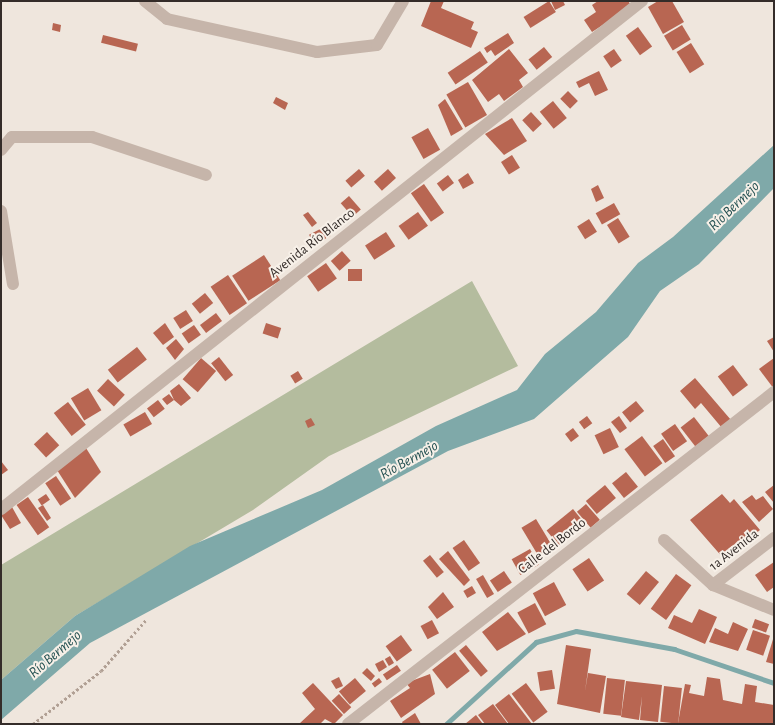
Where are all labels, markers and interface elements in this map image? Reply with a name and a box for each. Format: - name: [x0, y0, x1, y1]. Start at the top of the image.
- water label: Río Bermejo: [705, 177, 763, 235]
- street label: Avenida Río Blanco: [266, 204, 358, 282]
- water label: Río Bermejo: [377, 437, 441, 483]
- street label: Calle del Bordo: [515, 514, 589, 578]
- street label: 1a Avenida: [706, 526, 762, 574]
- water label: Río Bermejo: [25, 626, 85, 682]

